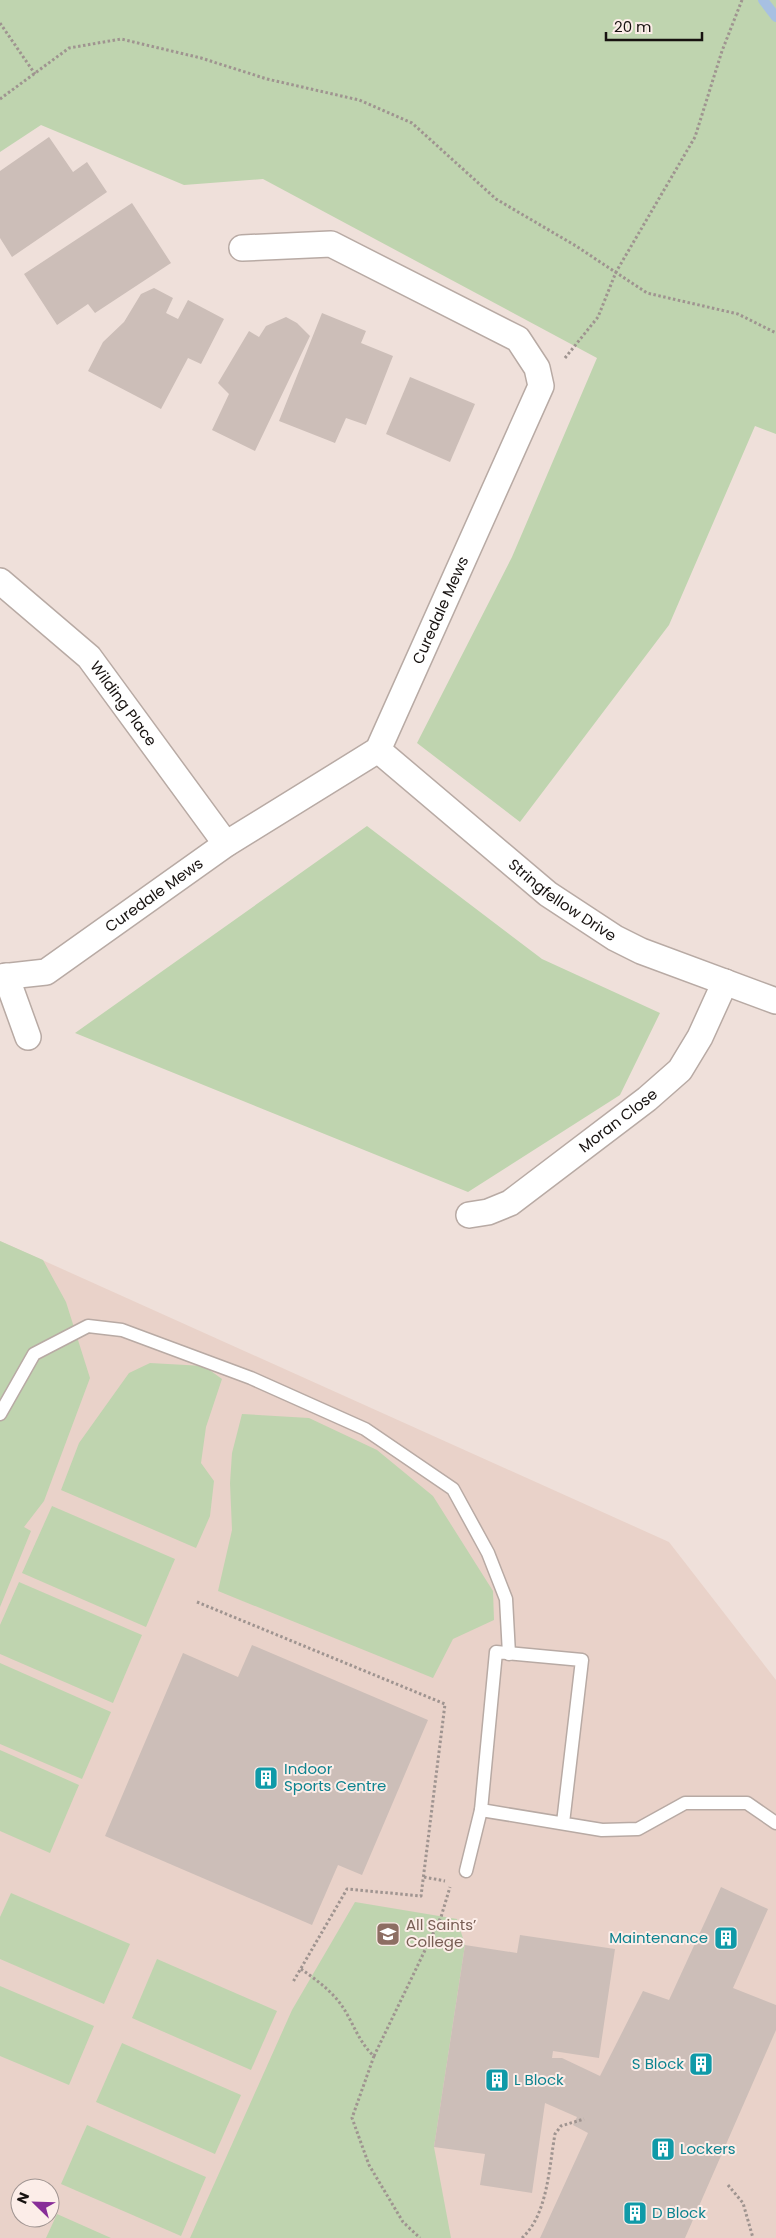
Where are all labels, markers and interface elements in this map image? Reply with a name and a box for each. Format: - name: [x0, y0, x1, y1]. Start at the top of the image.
- scale bar: [606, 10, 702, 42]
- text: 20 m: [614, 16, 652, 37]
- street label: Curedale Mews: [407, 553, 473, 667]
- street label: Wilding Place: [85, 657, 162, 750]
- street label: Curedale Mews: [101, 852, 207, 937]
- street label: Stringfellow Drive: [504, 854, 620, 946]
- street label: Moran Close: [574, 1083, 662, 1157]
- place label: Indoor Sports Centre: [284, 1758, 386, 1796]
- building icon: Indoor Sports Centre: [253, 1765, 279, 1791]
- place label: All Saints’ College: [406, 1914, 476, 1952]
- school or university icon: All Saints’ College: [375, 1921, 401, 1947]
- building icon: Maintenance: [713, 1925, 739, 1951]
- place label: Maintenance: [609, 1927, 708, 1948]
- building icon: S Block: [688, 2051, 714, 2077]
- place label: S Block: [632, 2053, 684, 2074]
- building icon: L Block: [484, 2067, 510, 2093]
- place label: L Block: [514, 2069, 564, 2090]
- building icon: Lockers: [650, 2136, 676, 2162]
- place label: Lockers: [680, 2138, 736, 2159]
- north arrow: [10, 2178, 60, 2228]
- text: N: [12, 2189, 34, 2207]
- building icon: D Block: [622, 2200, 648, 2226]
- place label: D Block: [652, 2202, 706, 2223]

